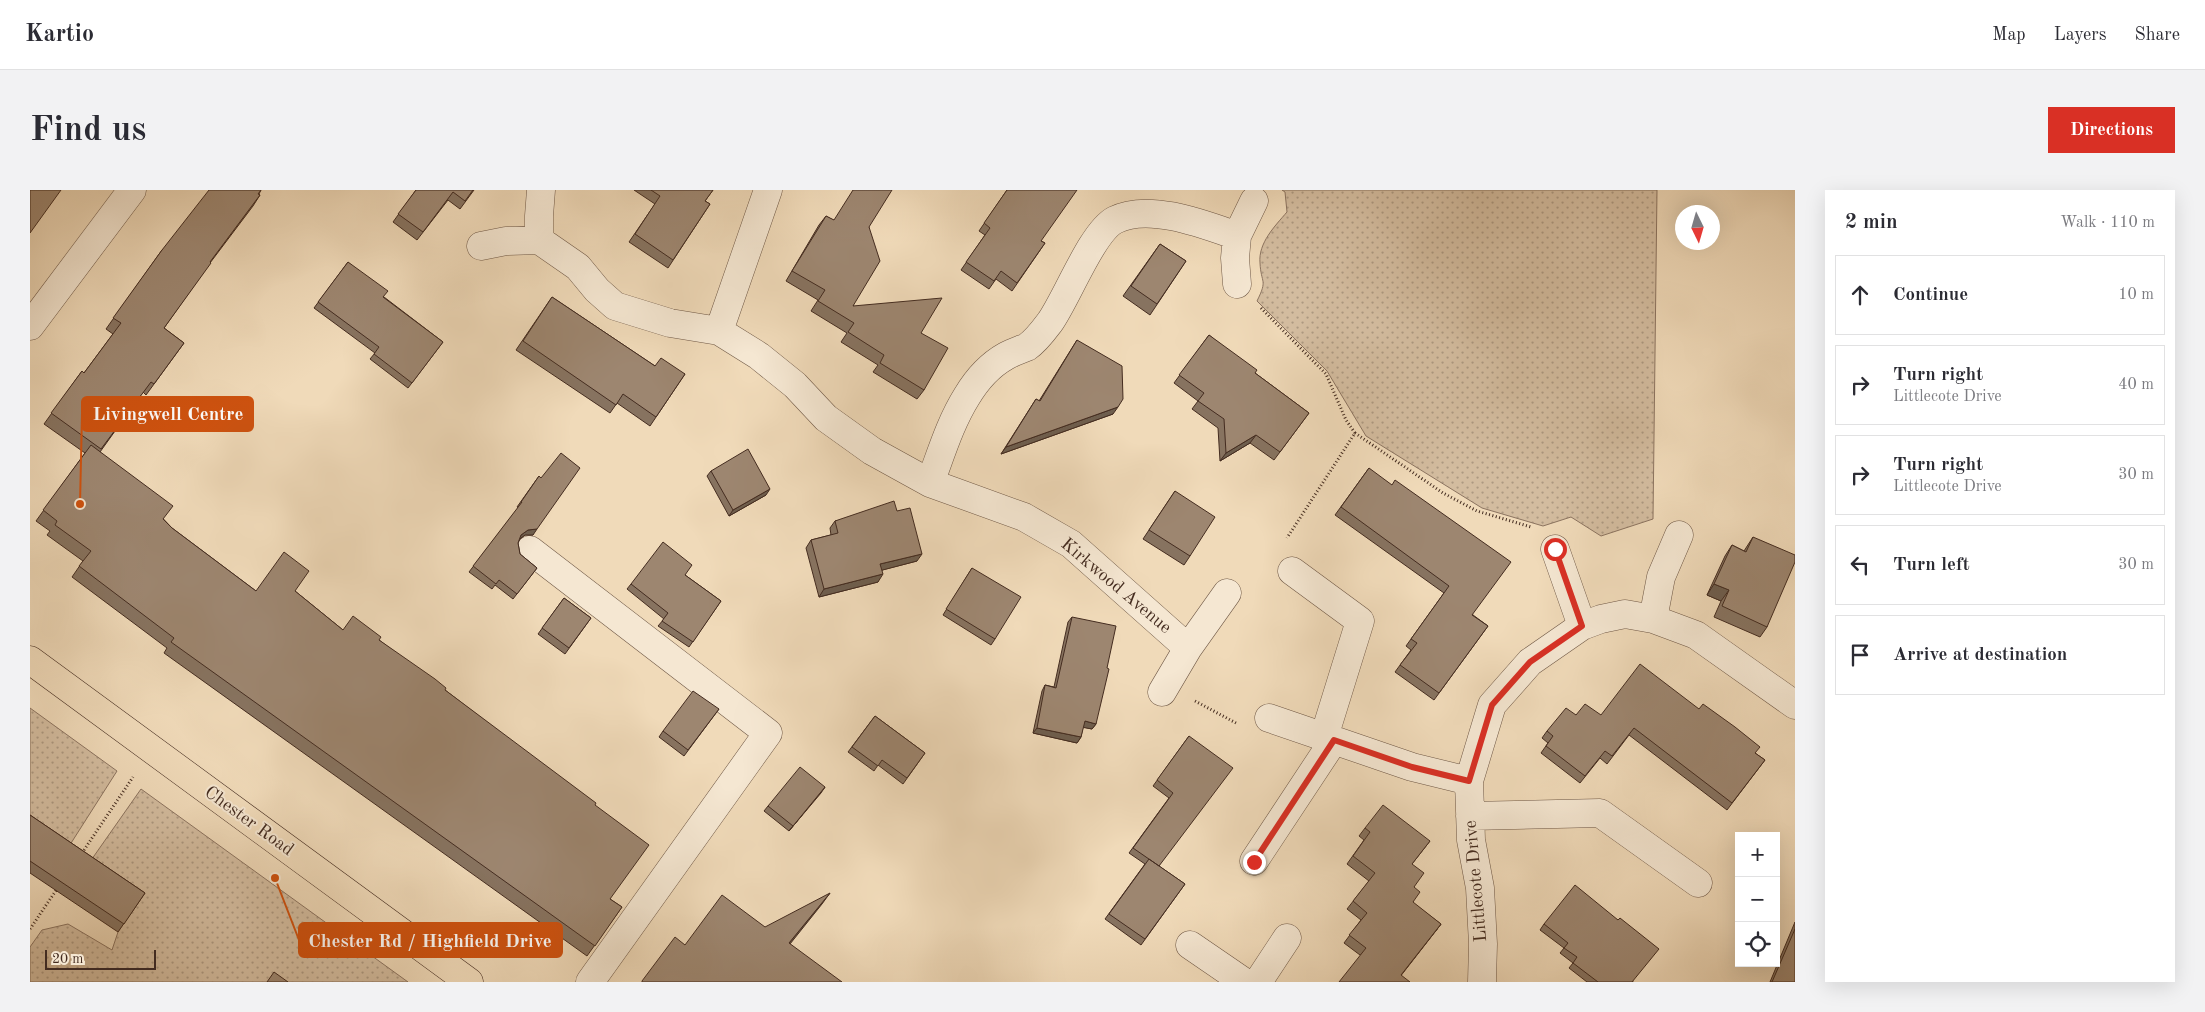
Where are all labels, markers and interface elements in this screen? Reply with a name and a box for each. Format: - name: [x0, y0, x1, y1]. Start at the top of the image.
- text: Kartio: [25, 23, 94, 47]
- text: Map: [1992, 26, 2026, 44]
- text: Layers: [2054, 26, 2106, 44]
- text: Share: [2134, 26, 2180, 44]
- button: Directions: [2048, 107, 2175, 153]
- text: Find us: [30, 113, 146, 148]
- north arrow: [1675, 205, 1720, 250]
- text: 2 min: [1845, 212, 1898, 233]
- text: Walk · 110 m: [2060, 215, 2155, 231]
- icon: ahead: [1846, 281, 1874, 309]
- text: Continue: [1893, 286, 1968, 305]
- text: 10 m: [2118, 287, 2154, 303]
- text: Turn right: [1893, 366, 1983, 385]
- icon: right: [1846, 371, 1874, 399]
- text: 40 m: [2118, 377, 2154, 393]
- text: Littlecote Drive: [1893, 389, 2002, 405]
- callout: Livingwell Centre: [82, 397, 253, 431]
- text: Livingwell Centre: [92, 406, 244, 425]
- text: Turn right: [1893, 456, 1983, 475]
- icon: right: [1846, 461, 1874, 489]
- text: 30 m: [2118, 467, 2154, 483]
- text: Littlecote Drive: [1893, 479, 2002, 495]
- street label: Kirkwood Avenue: [1057, 535, 1175, 637]
- route start: [1544, 538, 1567, 561]
- icon: left: [1846, 551, 1874, 579]
- text: Turn left: [1893, 556, 1970, 575]
- text: 30 m: [2118, 557, 2154, 573]
- icon: arrive: [1846, 641, 1874, 669]
- text: Arrive at destination: [1893, 646, 2067, 665]
- street label: Chester Road: [201, 783, 297, 859]
- street label: Littlecote Drive: [1462, 819, 1490, 943]
- map controls: [1735, 832, 1780, 967]
- button: +: [1735, 832, 1780, 877]
- route end: [1243, 851, 1266, 874]
- button: −: [1735, 877, 1780, 922]
- button: locate: [1735, 922, 1780, 967]
- callout: Chester Rd / Highfield Drive: [299, 923, 562, 957]
- text: Chester Rd / Highfield Drive: [308, 933, 552, 952]
- scale bar: [45, 947, 156, 970]
- text: 20 m: [52, 952, 83, 966]

